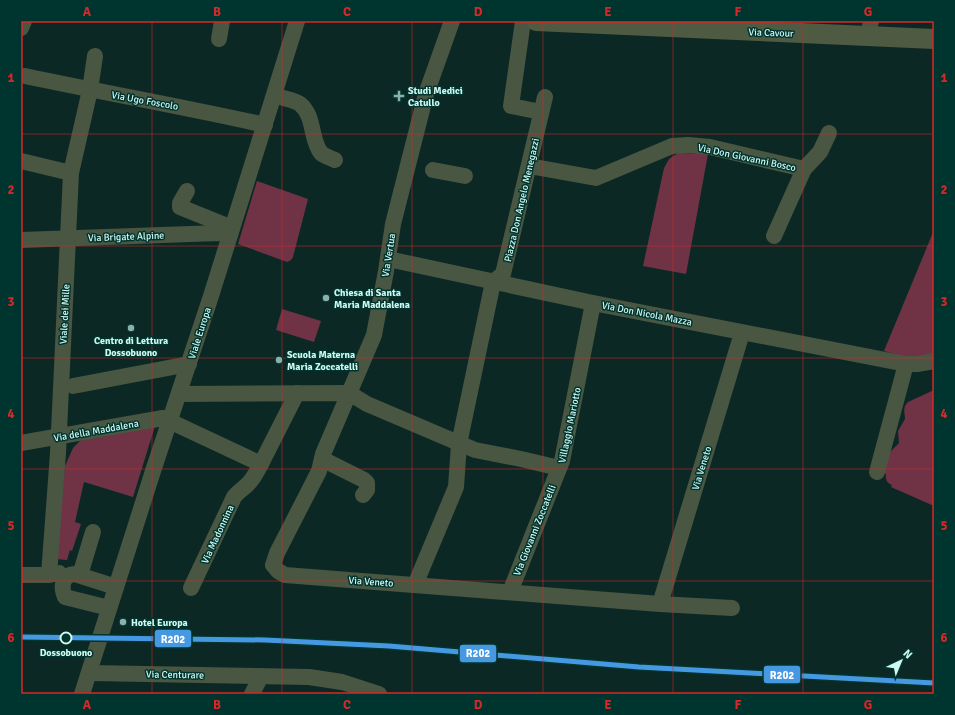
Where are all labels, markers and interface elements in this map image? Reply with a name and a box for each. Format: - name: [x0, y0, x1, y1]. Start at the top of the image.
- text: A: [83, 4, 92, 20]
- text: B: [213, 4, 221, 20]
- text: C: [343, 4, 351, 20]
- text: D: [474, 4, 483, 20]
- text: E: [604, 4, 612, 20]
- text: F: [735, 4, 742, 20]
- text: G: [864, 4, 872, 20]
- street label: Via Cavour: [748, 26, 794, 40]
- text: 1: [7, 70, 15, 86]
- text: 1: [940, 70, 948, 86]
- place label: Studi Medici Catullo: [408, 85, 463, 109]
- street label: Via Ugo Foscolo: [111, 89, 179, 113]
- marker: Studi Medici Catullo: [393, 90, 405, 102]
- street label: Piazza Don Angelo Menegazzi: [502, 137, 542, 263]
- street label: Via Don Giovanni Bosco: [697, 142, 797, 174]
- text: 2: [7, 182, 15, 198]
- text: 2: [940, 182, 948, 198]
- street label: Via Brigate Alpine: [88, 230, 164, 244]
- street label: Via Vertua: [380, 233, 398, 278]
- street label: Viale dei Mille: [57, 284, 73, 344]
- place label: Chiesa di Santa Maria Maddalena: [334, 287, 410, 311]
- marker: Chiesa di Santa Maria Maddalena: [321, 293, 331, 303]
- text: 3: [7, 294, 15, 310]
- text: 3: [940, 294, 948, 310]
- street label: Via Don Nicola Mazza: [601, 299, 693, 329]
- street label: Viale Europa: [186, 306, 214, 361]
- marker: Centro di Lettura Dossobuono: [126, 323, 136, 333]
- place label: Centro di Lettura Dossobuono: [94, 335, 168, 359]
- place label: Scuola Materna Maria Zoccatelli: [287, 349, 358, 373]
- marker: Scuola Materna Maria Zoccatelli: [274, 355, 284, 365]
- street label: Villaggio Mariotto: [556, 386, 584, 464]
- text: 4: [7, 406, 15, 422]
- text: 4: [940, 406, 948, 422]
- street label: Via della Maddalena: [53, 418, 140, 444]
- street label: Via Veneto: [690, 445, 714, 492]
- street label: Via Giovanni Zoccatelli: [511, 483, 559, 578]
- street label: Via Madonnina: [199, 503, 237, 566]
- text: 5: [7, 518, 15, 534]
- text: 5: [940, 518, 948, 534]
- street label: Via Veneto: [348, 574, 394, 590]
- marker: Hotel Europa: [118, 617, 128, 627]
- place label: Hotel Europa: [131, 617, 188, 629]
- line badge: R202: [154, 629, 192, 648]
- text: 6: [7, 630, 15, 646]
- text: 6: [940, 630, 948, 646]
- marker: Dossobuono: [59, 631, 73, 645]
- text: R202: [161, 633, 185, 646]
- north arrow: [881, 641, 921, 681]
- line badge: R202: [459, 644, 497, 663]
- place label: Dossobuono: [40, 647, 92, 659]
- text: R202: [466, 647, 490, 660]
- text: N: [900, 647, 915, 662]
- line badge: R202: [763, 665, 801, 684]
- street label: Via Centurare: [146, 668, 204, 682]
- text: R202: [770, 669, 794, 682]
- text: A: [83, 697, 92, 713]
- text: B: [213, 697, 221, 713]
- text: C: [343, 697, 351, 713]
- text: D: [474, 697, 483, 713]
- text: E: [604, 697, 612, 713]
- text: F: [735, 697, 742, 713]
- text: G: [864, 697, 872, 713]

